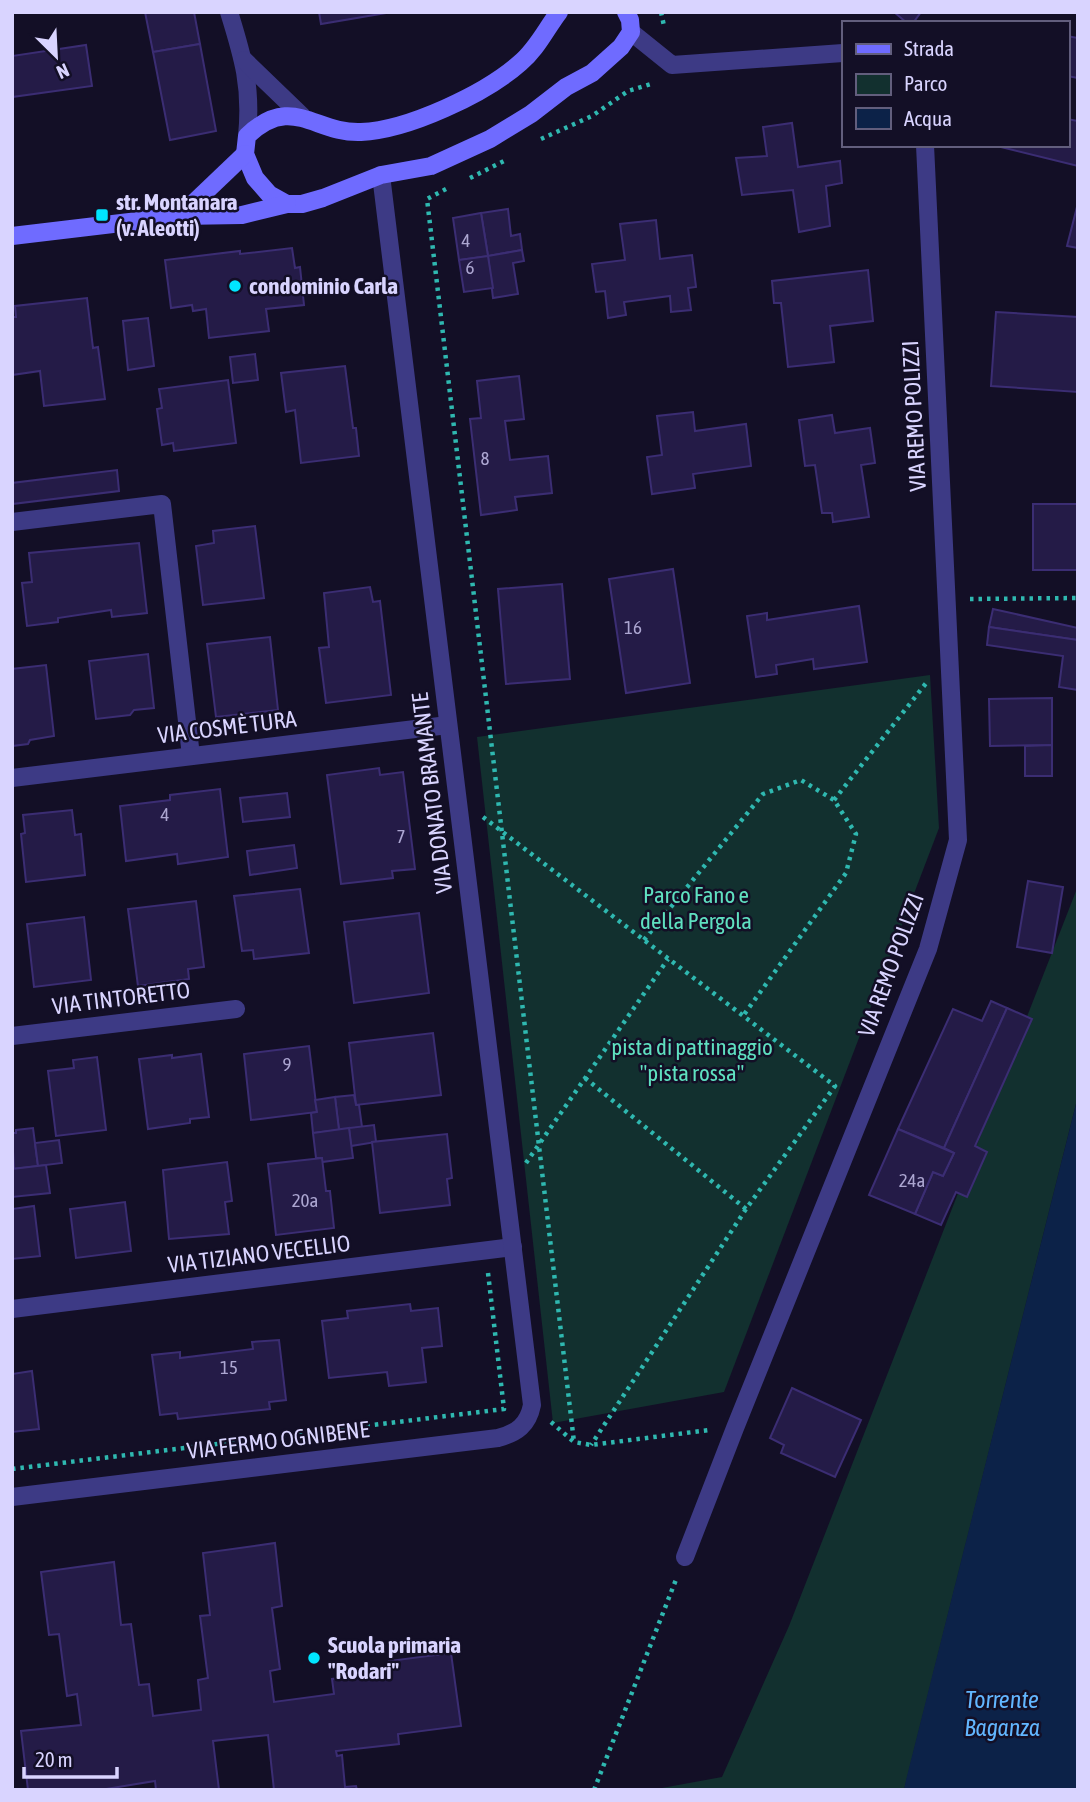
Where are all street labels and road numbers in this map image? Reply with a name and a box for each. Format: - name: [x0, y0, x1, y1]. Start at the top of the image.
- street label: VIA REMO POLIZZI: [897, 340, 931, 492]
- street label: VIA DONATO BRAMANTE: [407, 691, 457, 895]
- street label: VIA COSMÈ TURA: [156, 706, 298, 748]
- street label: VIA REMO POLIZZI: [853, 890, 929, 1040]
- street label: VIA TINTORETTO: [51, 977, 191, 1019]
- street label: VIA TIZIANO VECELLIO: [166, 1230, 352, 1278]
- street label: VIA FERMO OGNIBENE: [185, 1416, 371, 1464]

